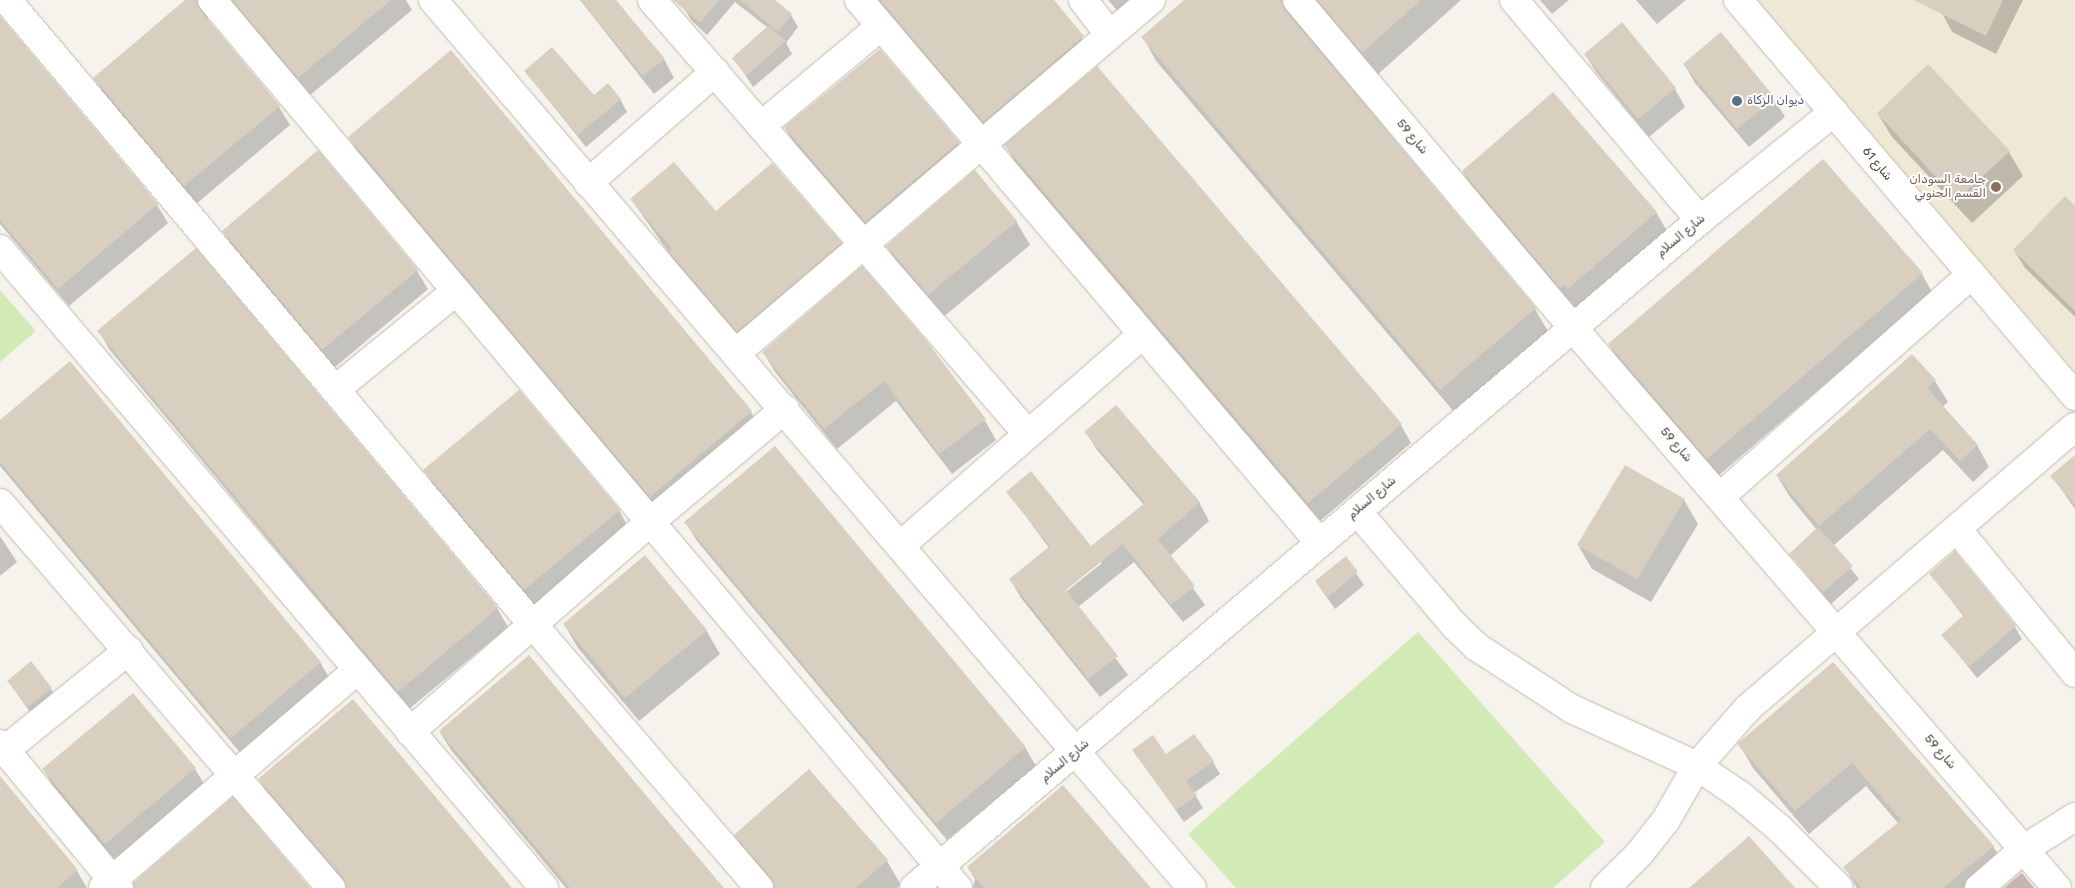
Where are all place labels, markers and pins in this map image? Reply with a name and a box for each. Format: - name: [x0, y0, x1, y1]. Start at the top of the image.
- place label: ديوان الزكاة: [1747, 94, 1804, 108]
- marker: ديوان الزكاة: [1731, 95, 1743, 107]
- place label: جامعة السودان القسم الجنوبي: [1909, 173, 1986, 201]
- marker: جامعة السودان القسم الجنوبي: [1990, 181, 2002, 193]

